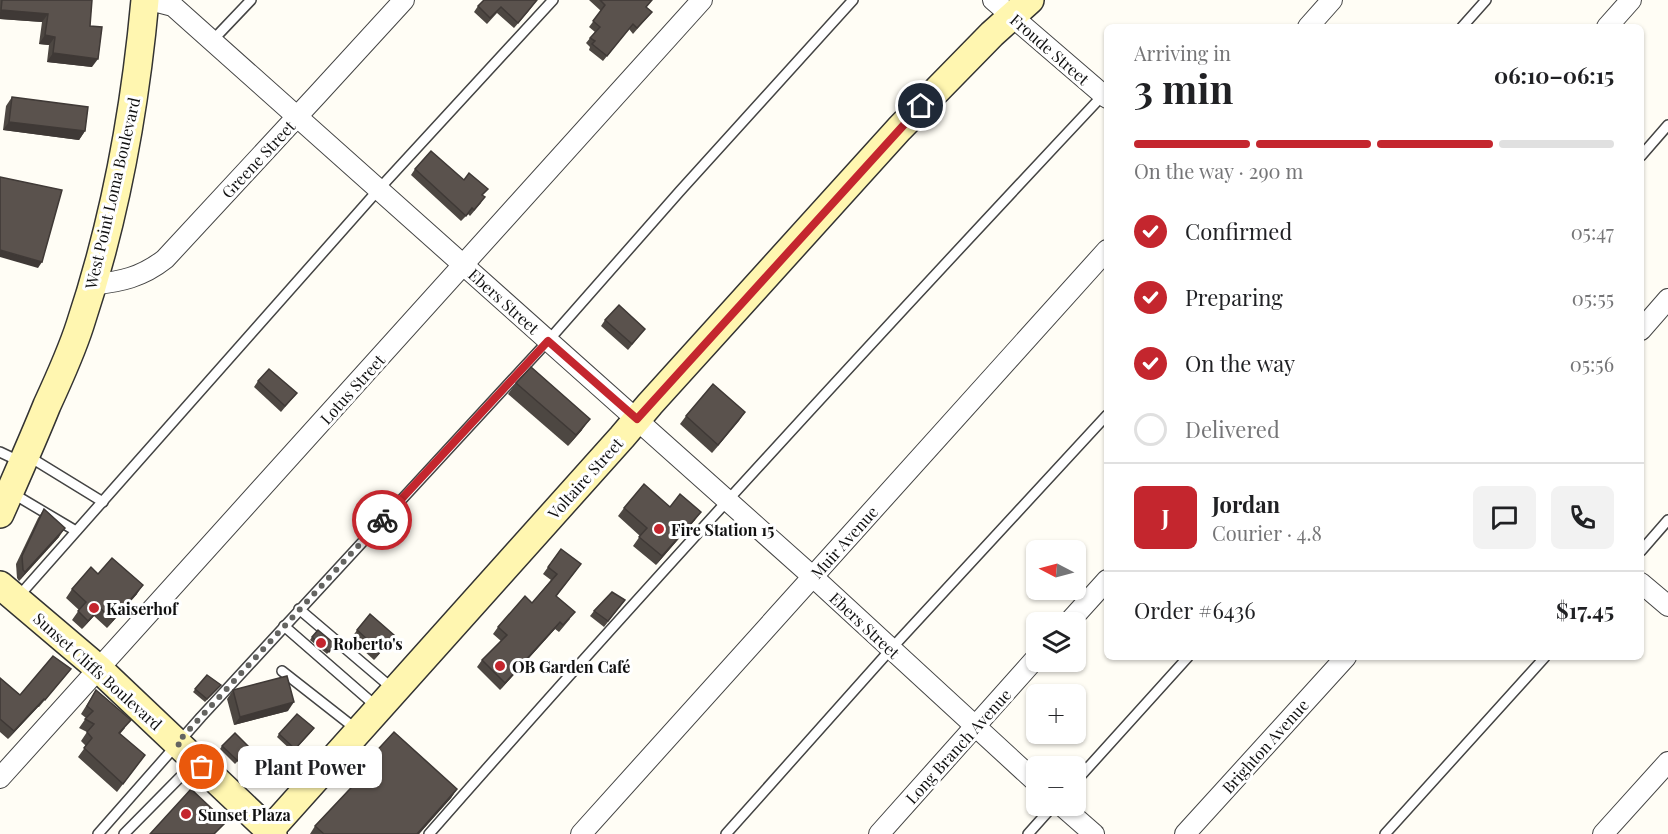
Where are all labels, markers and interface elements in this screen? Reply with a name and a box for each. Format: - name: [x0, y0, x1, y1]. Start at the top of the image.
- street label: Froude Street: [1006, 9, 1094, 89]
- text: Arriving in: [1134, 39, 1231, 66]
- text: 06:10–06:15: [1494, 60, 1614, 90]
- text: 3 min: [1134, 62, 1233, 114]
- pin: [895, 80, 946, 131]
- icon: home: [904, 89, 937, 122]
- street label: West Point Loma Boulevard: [79, 95, 144, 292]
- street label: Greene Street: [217, 115, 300, 202]
- text: On the way · 290 m: [1134, 157, 1303, 184]
- icon: check: [1134, 215, 1167, 248]
- text: Confirmed: [1185, 216, 1292, 246]
- text: 05:47: [1571, 218, 1614, 245]
- street label: Ebers Street: [464, 264, 544, 338]
- icon: check: [1134, 281, 1167, 314]
- text: Preparing: [1185, 282, 1283, 312]
- text: 05:55: [1572, 284, 1614, 311]
- icon: check: [1134, 347, 1167, 380]
- text: On the way: [1185, 348, 1295, 378]
- street label: Lotus Street: [315, 349, 389, 428]
- text: 05:56: [1570, 350, 1614, 377]
- text: Delivered: [1185, 414, 1280, 444]
- street label: Voltaire Street: [542, 433, 627, 524]
- button: chat: [1473, 486, 1536, 549]
- button: phone: [1551, 486, 1614, 549]
- text: Jordan: [1212, 489, 1280, 519]
- courier: [352, 490, 412, 550]
- street label: Muir Avenue: [806, 501, 882, 583]
- text: J: [1161, 502, 1170, 532]
- icon: bike: [366, 504, 399, 537]
- place label: Fire Station 15: [671, 519, 774, 540]
- text: Courier · 4.8: [1212, 519, 1322, 546]
- marker: Fire Station 15: [652, 522, 666, 536]
- north arrow: [1026, 540, 1086, 600]
- map controls: [1026, 540, 1086, 816]
- street label: Ebers Street: [826, 587, 905, 663]
- text: Order #6436: [1134, 595, 1256, 625]
- text: $17.45: [1556, 595, 1614, 625]
- place label: Kaiserhof: [106, 598, 179, 619]
- marker: Kaiserhof: [87, 601, 101, 615]
- street label: Sunset Cliffs Boulevard: [29, 608, 167, 734]
- button: layers: [1026, 612, 1086, 672]
- place label: Roberto's: [333, 633, 403, 654]
- marker: Roberto's: [314, 636, 328, 650]
- place label: OB Garden Café: [512, 656, 630, 677]
- marker: OB Garden Café: [493, 659, 507, 673]
- street label: Long Branch Avenue: [901, 684, 1015, 808]
- button: +: [1026, 684, 1086, 744]
- street label: Brighton Avenue: [1217, 694, 1313, 798]
- pin: [176, 741, 227, 792]
- callout: Plant Power: [238, 746, 382, 788]
- icon: bag: [185, 750, 218, 783]
- text: Plant Power: [254, 753, 366, 780]
- button: −: [1026, 756, 1086, 816]
- place label: Sunset Plaza: [198, 804, 292, 825]
- marker: Sunset Plaza: [179, 807, 193, 821]

